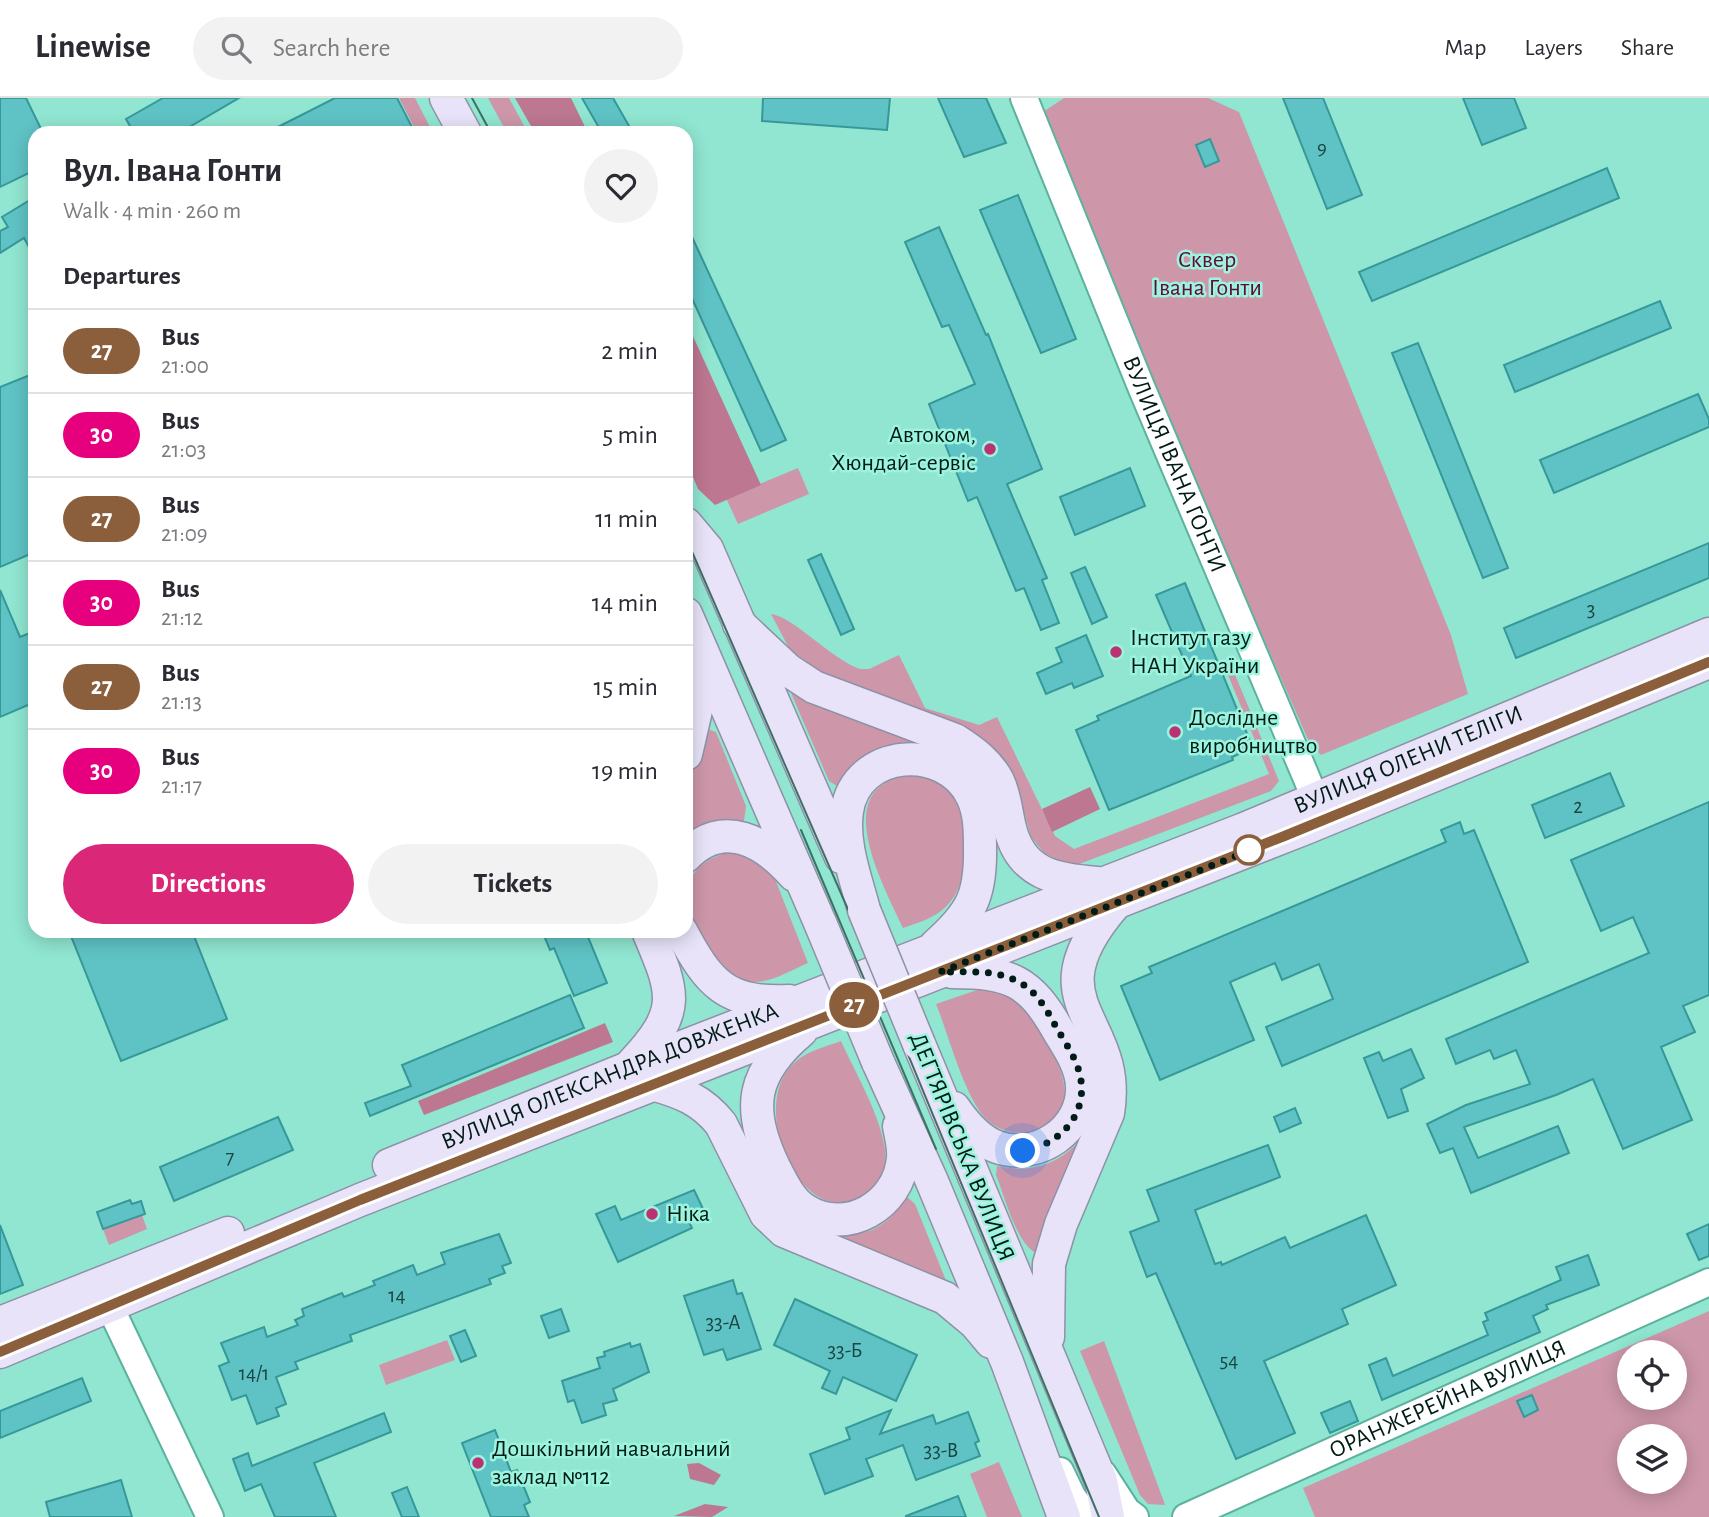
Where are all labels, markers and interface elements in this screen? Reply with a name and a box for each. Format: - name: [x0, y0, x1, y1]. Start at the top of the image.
- search box: [193, 17, 683, 80]
- icon: search: [217, 29, 255, 67]
- text: Linewise: [35, 31, 151, 64]
- text: Search here: [273, 35, 390, 61]
- text: Map: [1444, 36, 1486, 60]
- text: Layers: [1524, 36, 1583, 60]
- text: Share: [1621, 36, 1674, 60]
- house number: 9: [1317, 137, 1327, 158]
- button: heart: [584, 149, 658, 223]
- text: Вул. Івана Гонти: [63, 155, 282, 188]
- text: Walk · 4 min · 260 m: [63, 200, 241, 223]
- park label: Сквер Івана Гонти: [1152, 248, 1262, 300]
- text: Departures: [63, 263, 181, 289]
- text: Bus: [161, 324, 200, 350]
- text: 2 min: [601, 338, 658, 364]
- text: 27: [91, 339, 112, 363]
- street label: ВУЛИЦЯ ІВАНА ГОНТИ: [1118, 353, 1230, 576]
- text: 21:00: [161, 355, 209, 378]
- text: Bus: [161, 408, 200, 434]
- text: 5 min: [602, 422, 658, 448]
- text: 30: [90, 423, 113, 447]
- place label: Автоком, Хюндай-сервіс: [831, 423, 976, 475]
- text: 21:03: [161, 439, 206, 462]
- marker: Автоком, Хюндай-сервіс: [982, 441, 998, 457]
- text: Bus: [161, 492, 200, 518]
- text: 11 min: [595, 506, 658, 532]
- text: 27: [91, 507, 112, 531]
- text: 21:09: [161, 523, 208, 546]
- text: Bus: [161, 576, 200, 602]
- text: 14 min: [592, 590, 658, 616]
- text: 30: [90, 591, 113, 615]
- house number: 3: [1587, 599, 1595, 620]
- text: 21:12: [161, 607, 203, 630]
- place label: Інститут газу НАН України: [1130, 626, 1259, 678]
- marker: Інститут газу НАН України: [1108, 644, 1124, 660]
- text: Bus: [161, 660, 200, 686]
- text: 15 min: [593, 674, 658, 700]
- text: 27: [91, 675, 112, 699]
- text: 21:13: [161, 691, 202, 714]
- street label: ВУЛИЦЯ ОЛЕНИ ТЕЛІГИ: [1291, 701, 1526, 819]
- place label: Дослідне виробництво: [1189, 706, 1317, 758]
- marker: Дослідне виробництво: [1167, 724, 1183, 740]
- text: Bus: [161, 744, 200, 770]
- text: 19 min: [592, 758, 658, 784]
- text: 30: [90, 759, 113, 783]
- text: 21:17: [161, 775, 202, 798]
- house number: 2: [1573, 796, 1583, 817]
- unlabelled marker: [1234, 835, 1264, 865]
- button: Directions: [63, 844, 354, 924]
- button: Tickets: [368, 844, 658, 924]
- line badge: 27: [822, 982, 886, 1028]
- text: 27: [843, 993, 865, 1017]
- street label: ВУЛИЦЯ ОЛЕКСАНДРА ДОВЖЕНКА: [438, 999, 782, 1154]
- street label: ДЕГТЯРІВСЬКА ВУЛИЦЯ: [905, 1029, 1019, 1265]
- your location: [1005, 1133, 1040, 1168]
- house number: 7: [226, 1147, 235, 1168]
- place label: Ніка: [666, 1202, 710, 1226]
- marker: Ніка: [644, 1206, 660, 1222]
- house number: 14: [388, 1285, 406, 1306]
- house number: 33-А: [705, 1312, 741, 1333]
- street label: ОРАНЖЕРЕЙНА ВУЛИЦЯ: [1326, 1336, 1570, 1463]
- house number: 33-Б: [827, 1340, 863, 1361]
- map controls: [1617, 1340, 1687, 1494]
- button: locate: [1617, 1340, 1687, 1410]
- house number: 54: [1220, 1350, 1238, 1371]
- house number: 14/1: [239, 1363, 269, 1384]
- button: layers: [1617, 1424, 1687, 1494]
- place label: Дошкільний навчальний заклад №112: [492, 1437, 731, 1489]
- house number: 33-В: [924, 1440, 959, 1461]
- marker: Дошкільний навчальний заклад №112: [470, 1455, 486, 1471]

